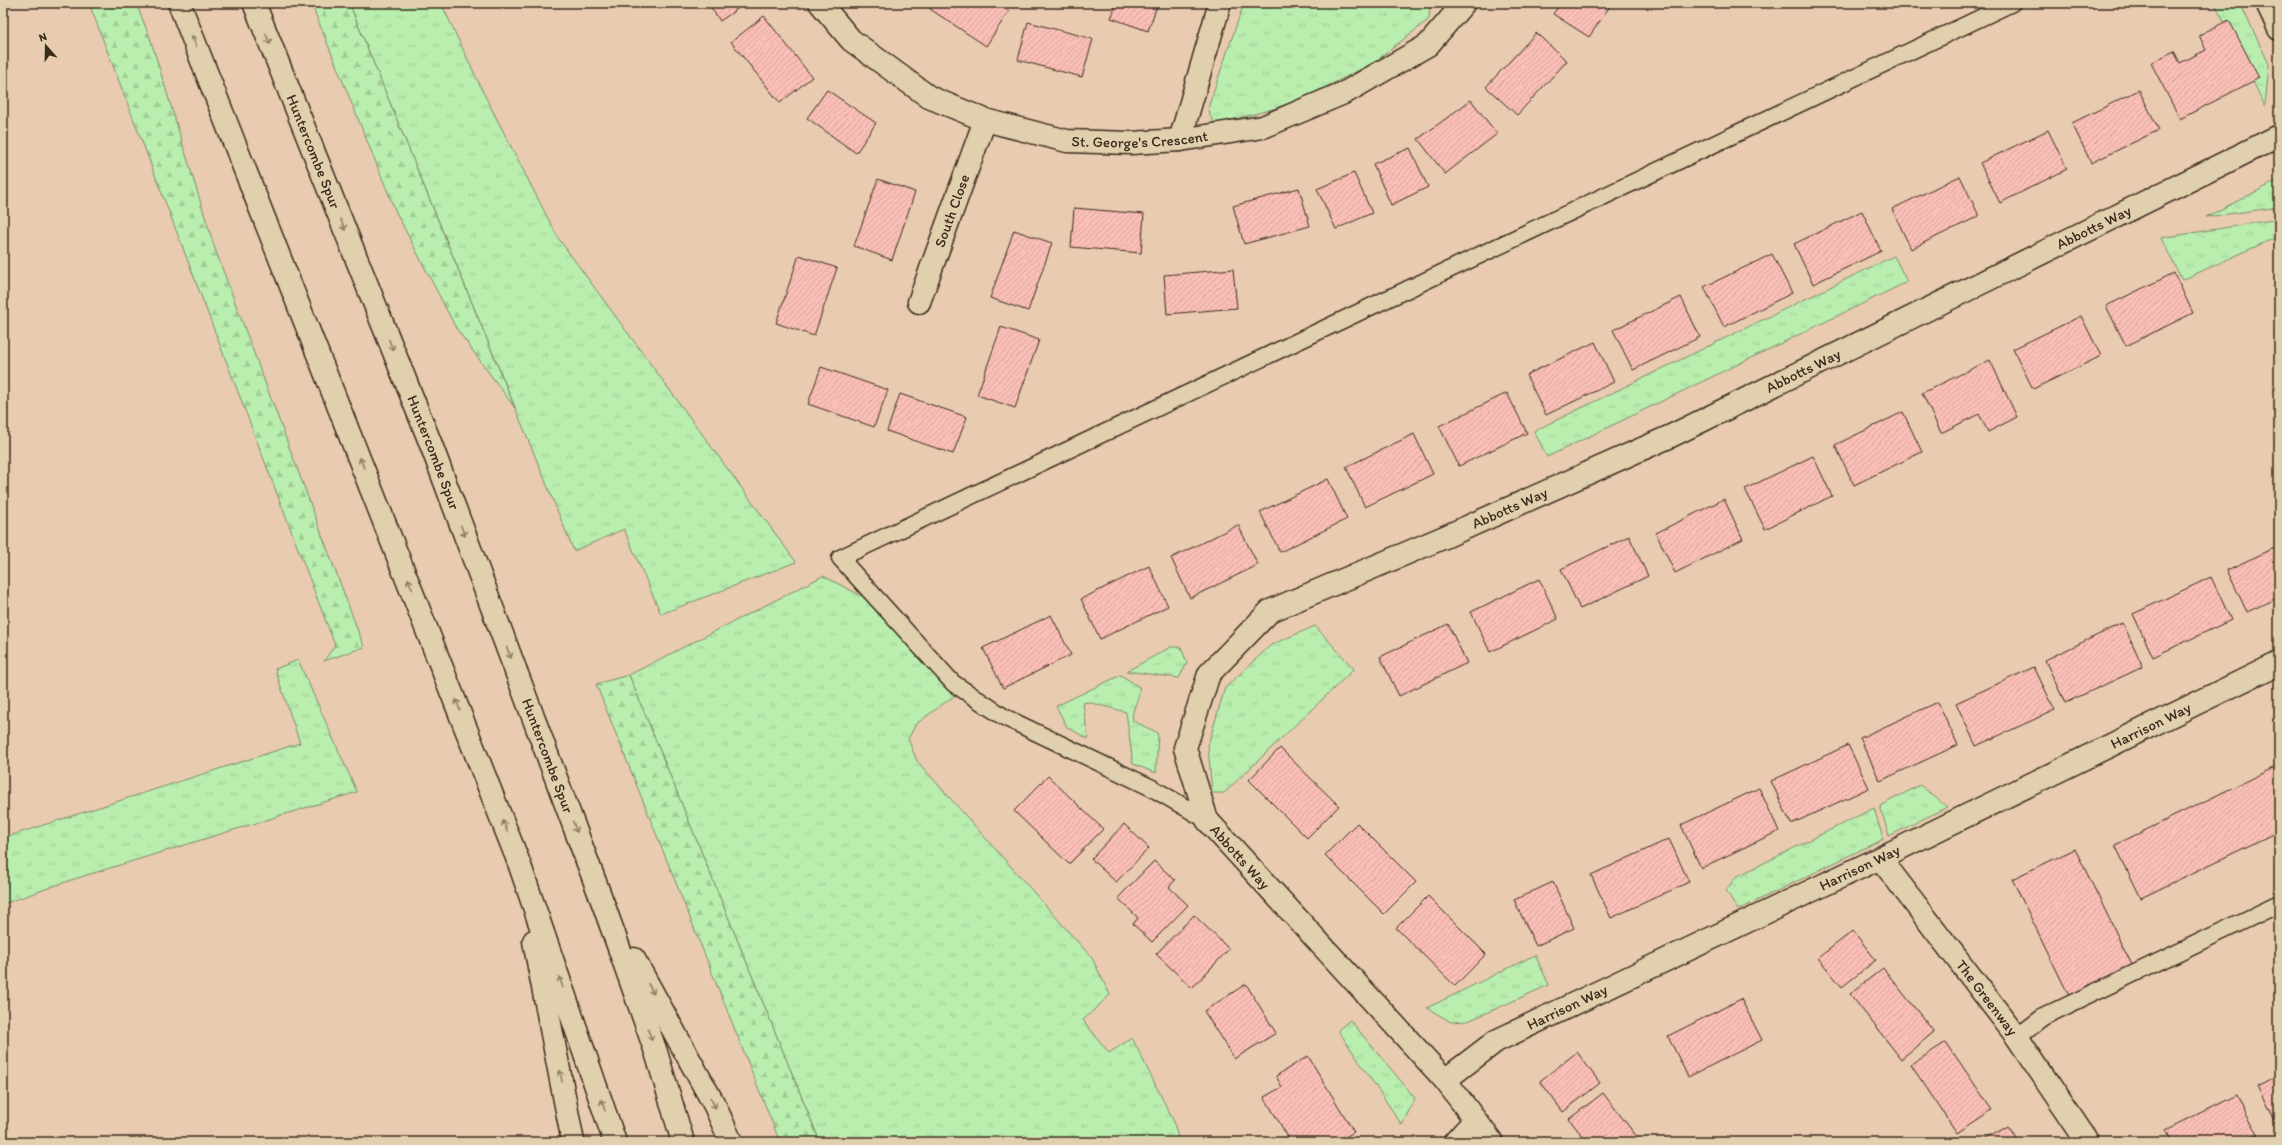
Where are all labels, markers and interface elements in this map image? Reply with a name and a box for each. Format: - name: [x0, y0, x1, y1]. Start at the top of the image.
- north arrow: [26, 26, 66, 66]
- text: N: [37, 30, 48, 44]
- one-way arrow: [265, 33, 273, 45]
- one-way arrow: [190, 35, 198, 47]
- street label: Huntercombe Spur: [283, 92, 345, 211]
- street label: St. George's Crescent: [1071, 127, 1210, 152]
- street label: South Close: [931, 172, 974, 250]
- street label: Abbotts Way: [2053, 201, 2134, 253]
- one-way arrow: [340, 218, 347, 230]
- one-way arrow: [388, 339, 396, 351]
- street label: Abbotts Way: [1763, 345, 1844, 397]
- street label: Huntercombe Spur: [403, 393, 464, 513]
- one-way arrow: [358, 458, 366, 470]
- street label: Abbotts Way: [1469, 483, 1550, 533]
- one-way arrow: [460, 525, 468, 537]
- one-way arrow: [406, 578, 414, 590]
- one-way arrow: [506, 646, 514, 658]
- street label: Huntercombe Spur: [518, 696, 577, 816]
- street label: Harrison Way: [2108, 698, 2194, 753]
- one-way arrow: [453, 699, 461, 711]
- one-way arrow: [571, 820, 579, 832]
- one-way arrow: [500, 821, 508, 833]
- street label: Abbotts Way: [1206, 821, 1274, 893]
- street label: Harrison Way: [1816, 841, 1903, 895]
- street label: The Greenway: [1952, 956, 2022, 1039]
- one-way arrow: [556, 977, 564, 989]
- street label: Harrison Way: [1524, 980, 1610, 1034]
- one-way arrow: [647, 983, 655, 995]
- one-way arrow: [647, 1028, 654, 1041]
- one-way arrow: [556, 1070, 564, 1083]
- one-way arrow: [710, 1096, 718, 1108]
- one-way arrow: [599, 1099, 606, 1112]

